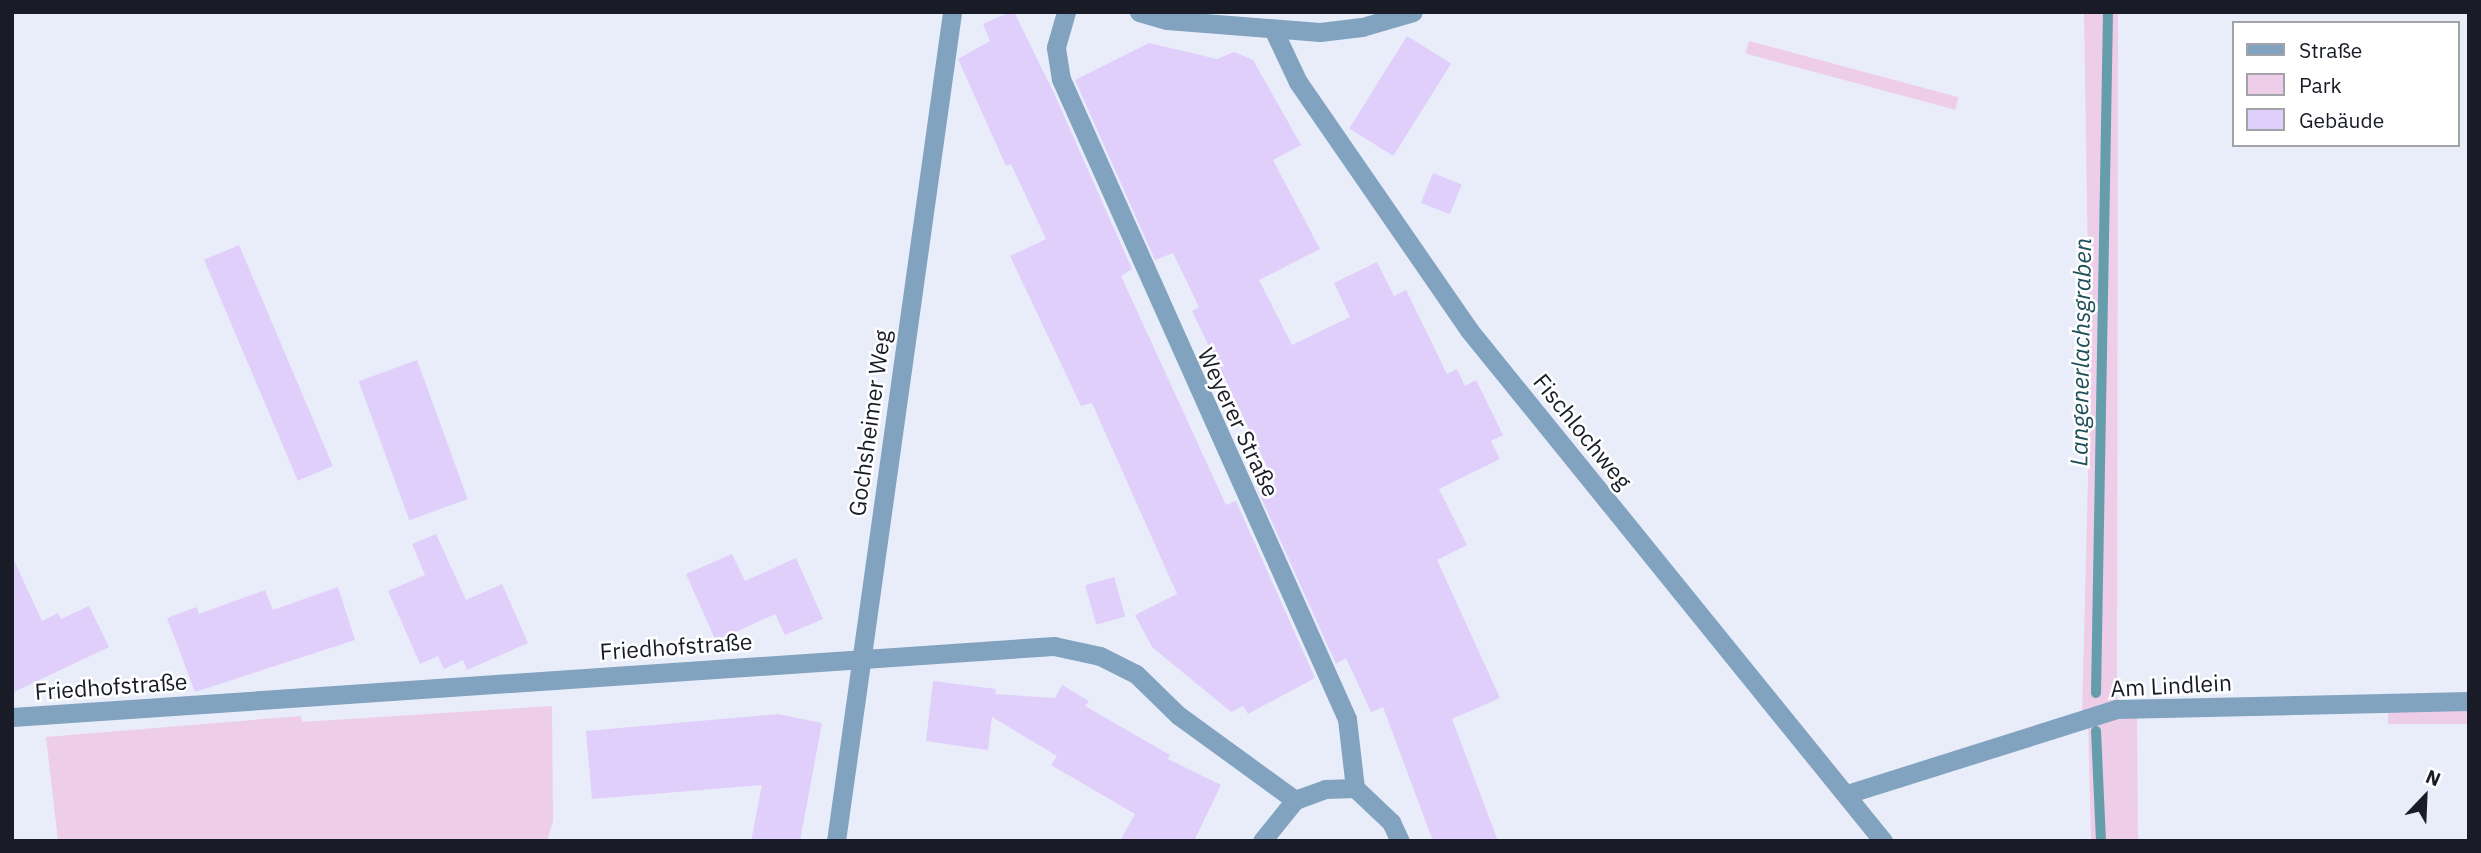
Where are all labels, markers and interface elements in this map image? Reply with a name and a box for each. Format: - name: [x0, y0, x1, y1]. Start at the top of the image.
- legend: [2232, 21, 2460, 147]
- text: Straße: [2299, 36, 2362, 64]
- text: Park: [2299, 71, 2342, 99]
- text: Gebäude: [2299, 106, 2384, 134]
- water label: Langenerlachsgraben: [2065, 237, 2097, 467]
- street label: Gochsheimer Weg: [842, 328, 896, 518]
- street label: Weyerer Straße: [1192, 343, 1286, 501]
- street label: Fischlochweg: [1528, 368, 1638, 494]
- street label: Friedhofstraße: [599, 627, 753, 665]
- street label: Friedhofstraße: [34, 667, 188, 705]
- street label: Am Lindlein: [2110, 668, 2232, 702]
- north arrow: [2390, 762, 2460, 832]
- text: N: [2422, 764, 2444, 791]

